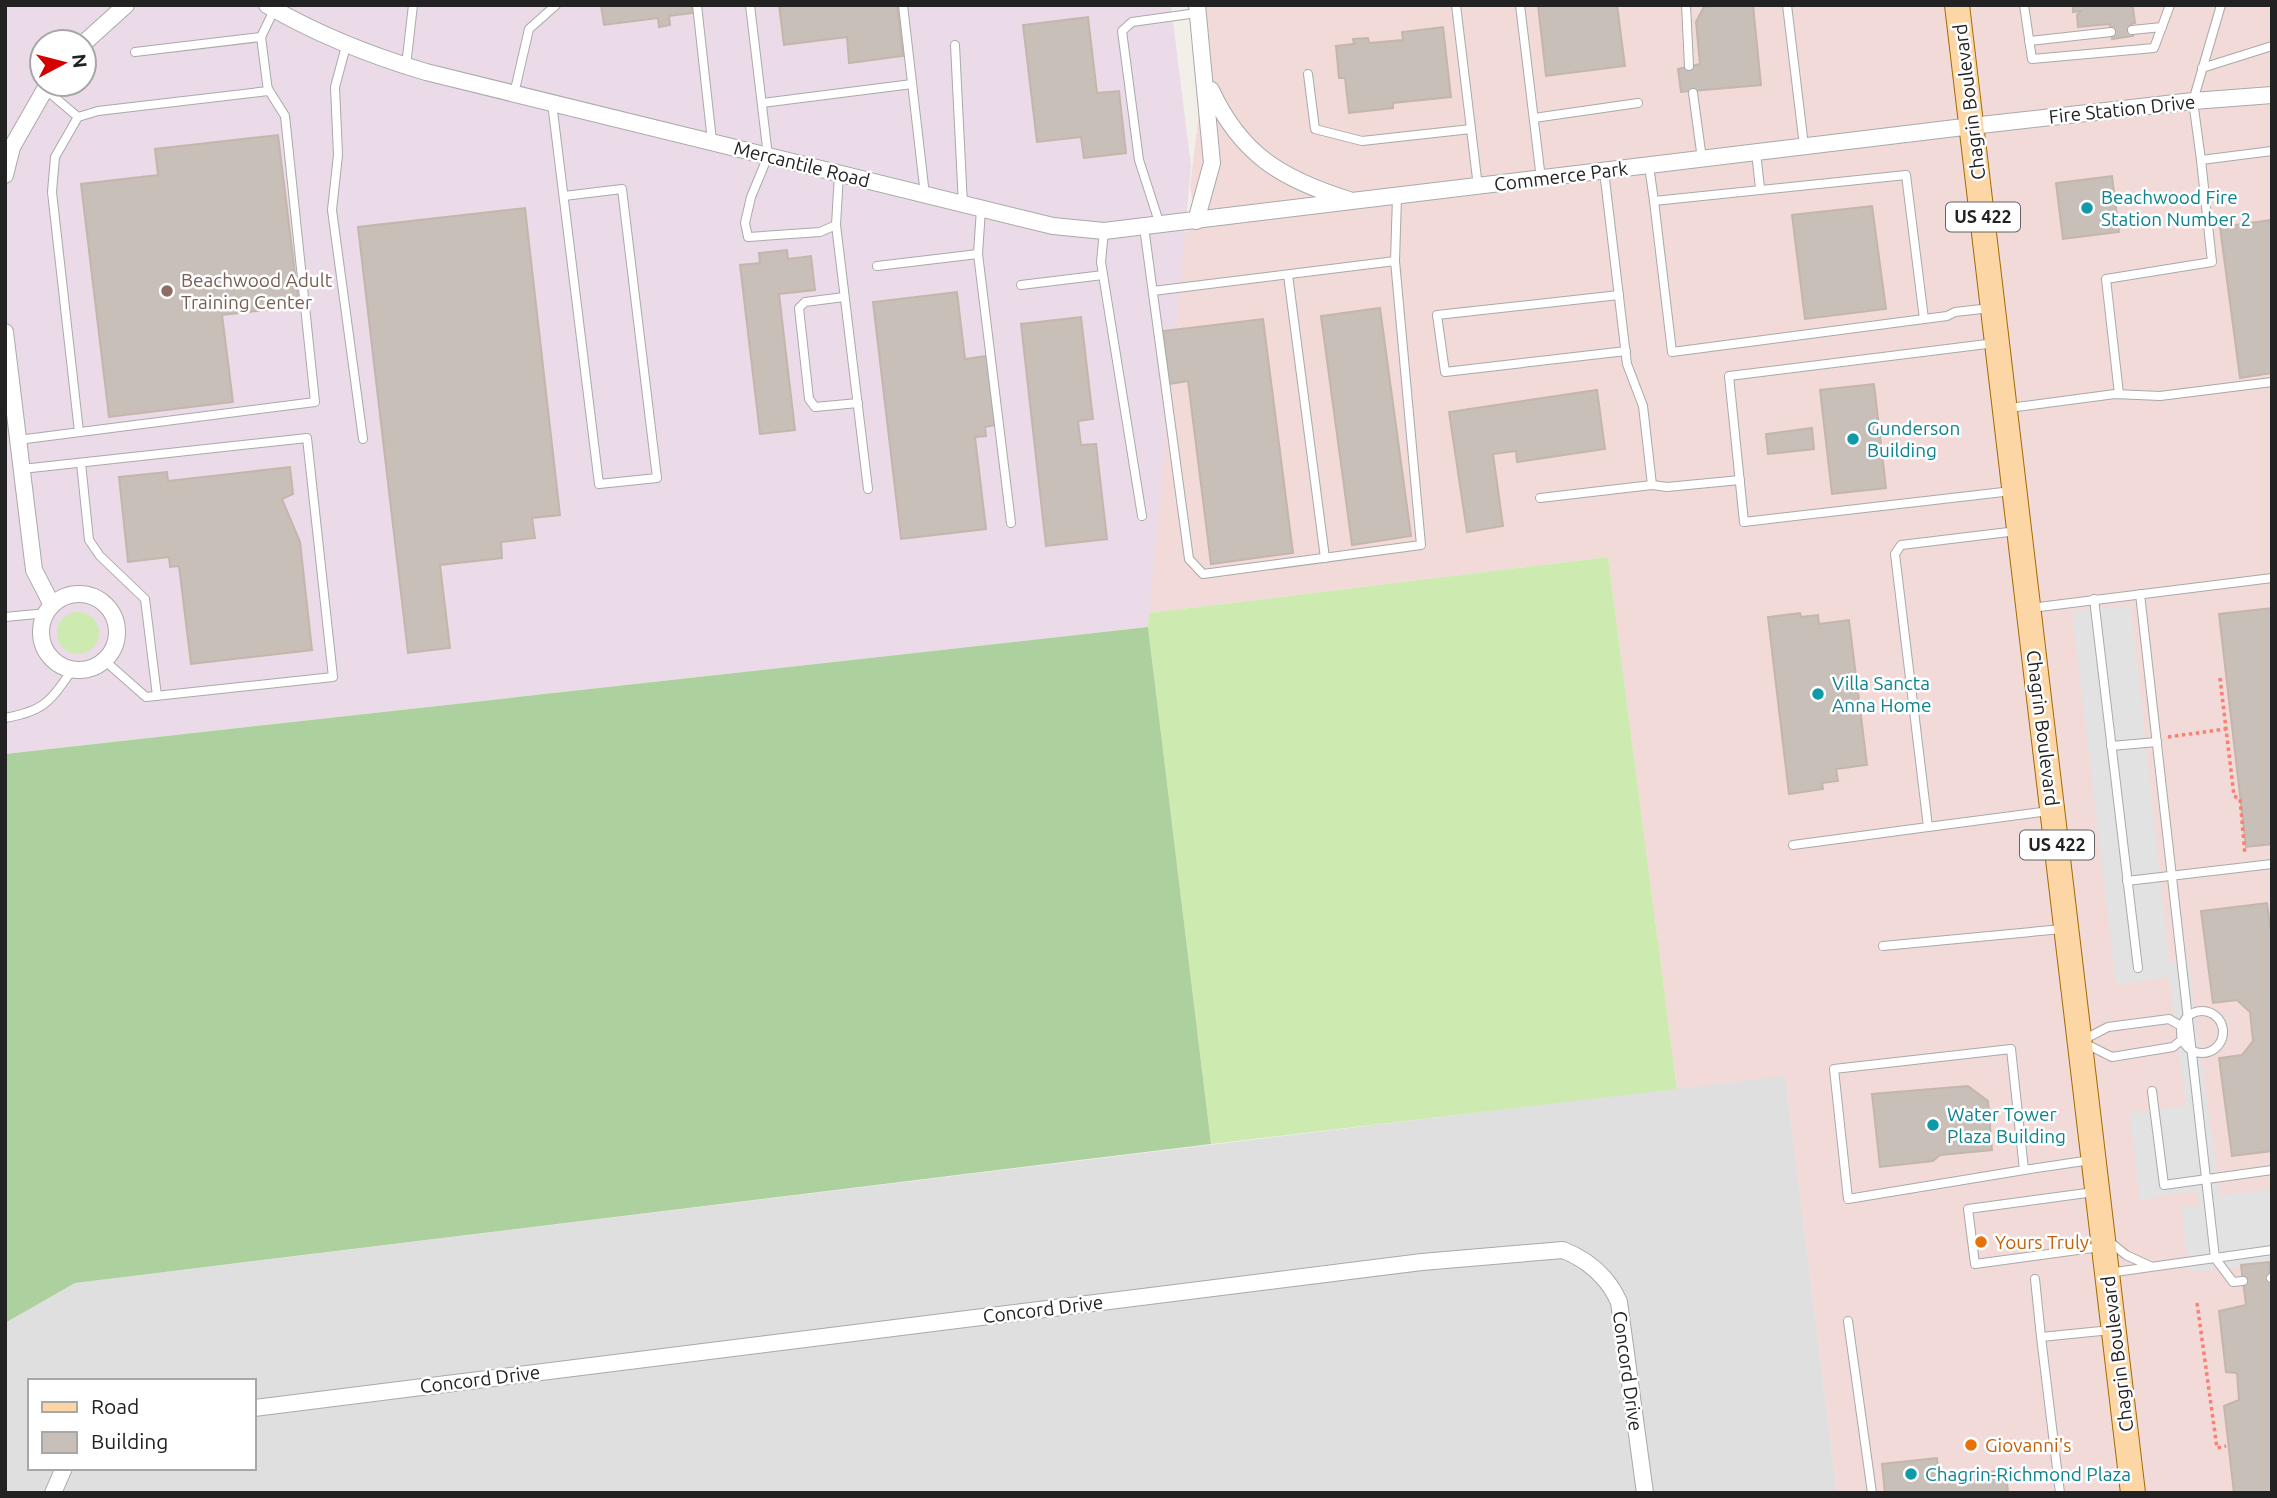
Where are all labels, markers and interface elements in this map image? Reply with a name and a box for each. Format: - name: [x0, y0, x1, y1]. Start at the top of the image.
- street label: Chagrin Boulevard: [1949, 23, 1989, 181]
- north arrow: [28, 28, 98, 98]
- text: N: [68, 53, 92, 69]
- street label: Fire Station Drive: [2048, 90, 2196, 128]
- street label: Mercantile Road: [732, 136, 872, 192]
- street label: Commerce Park: [1493, 157, 1630, 195]
- place label: Beachwood Fire Station Number 2: [2101, 186, 2251, 230]
- marker: Beachwood Fire Station Number 2: [2079, 200, 2095, 216]
- road number: US 422: [1946, 202, 2020, 232]
- place label: Beachwood Adult Training Center: [181, 269, 333, 313]
- marker: Beachwood Adult Training Center: [159, 283, 175, 299]
- place label: Gunderson Building: [1867, 417, 1960, 461]
- marker: Gunderson Building: [1845, 431, 1861, 447]
- street label: Chagrin Boulevard: [2023, 649, 2063, 807]
- place label: Villa Sancta Anna Home: [1832, 672, 1931, 716]
- marker: Villa Sancta Anna Home: [1810, 686, 1826, 702]
- road number: US 422: [2020, 830, 2094, 860]
- place label: Water Tower Plaza Building: [1947, 1103, 2066, 1147]
- marker: Water Tower Plaza Building: [1925, 1117, 1941, 1133]
- place label: Yours Truly: [1995, 1231, 2089, 1253]
- marker: Yours Truly: [1973, 1234, 1989, 1250]
- street label: Chagrin Boulevard: [2097, 1275, 2137, 1433]
- street label: Concord Drive: [982, 1291, 1104, 1327]
- street label: Concord Drive: [1609, 1310, 1647, 1432]
- street label: Concord Drive: [419, 1361, 541, 1397]
- legend: [28, 1379, 256, 1470]
- text: Road: [91, 1394, 139, 1418]
- text: Building: [91, 1429, 168, 1453]
- place label: Giovanni's: [1985, 1434, 2071, 1456]
- marker: Giovanni's: [1963, 1437, 1979, 1453]
- place label: Chagrin-Richmond Plaza: [1925, 1463, 2131, 1485]
- marker: Chagrin-Richmond Plaza: [1903, 1466, 1919, 1482]

